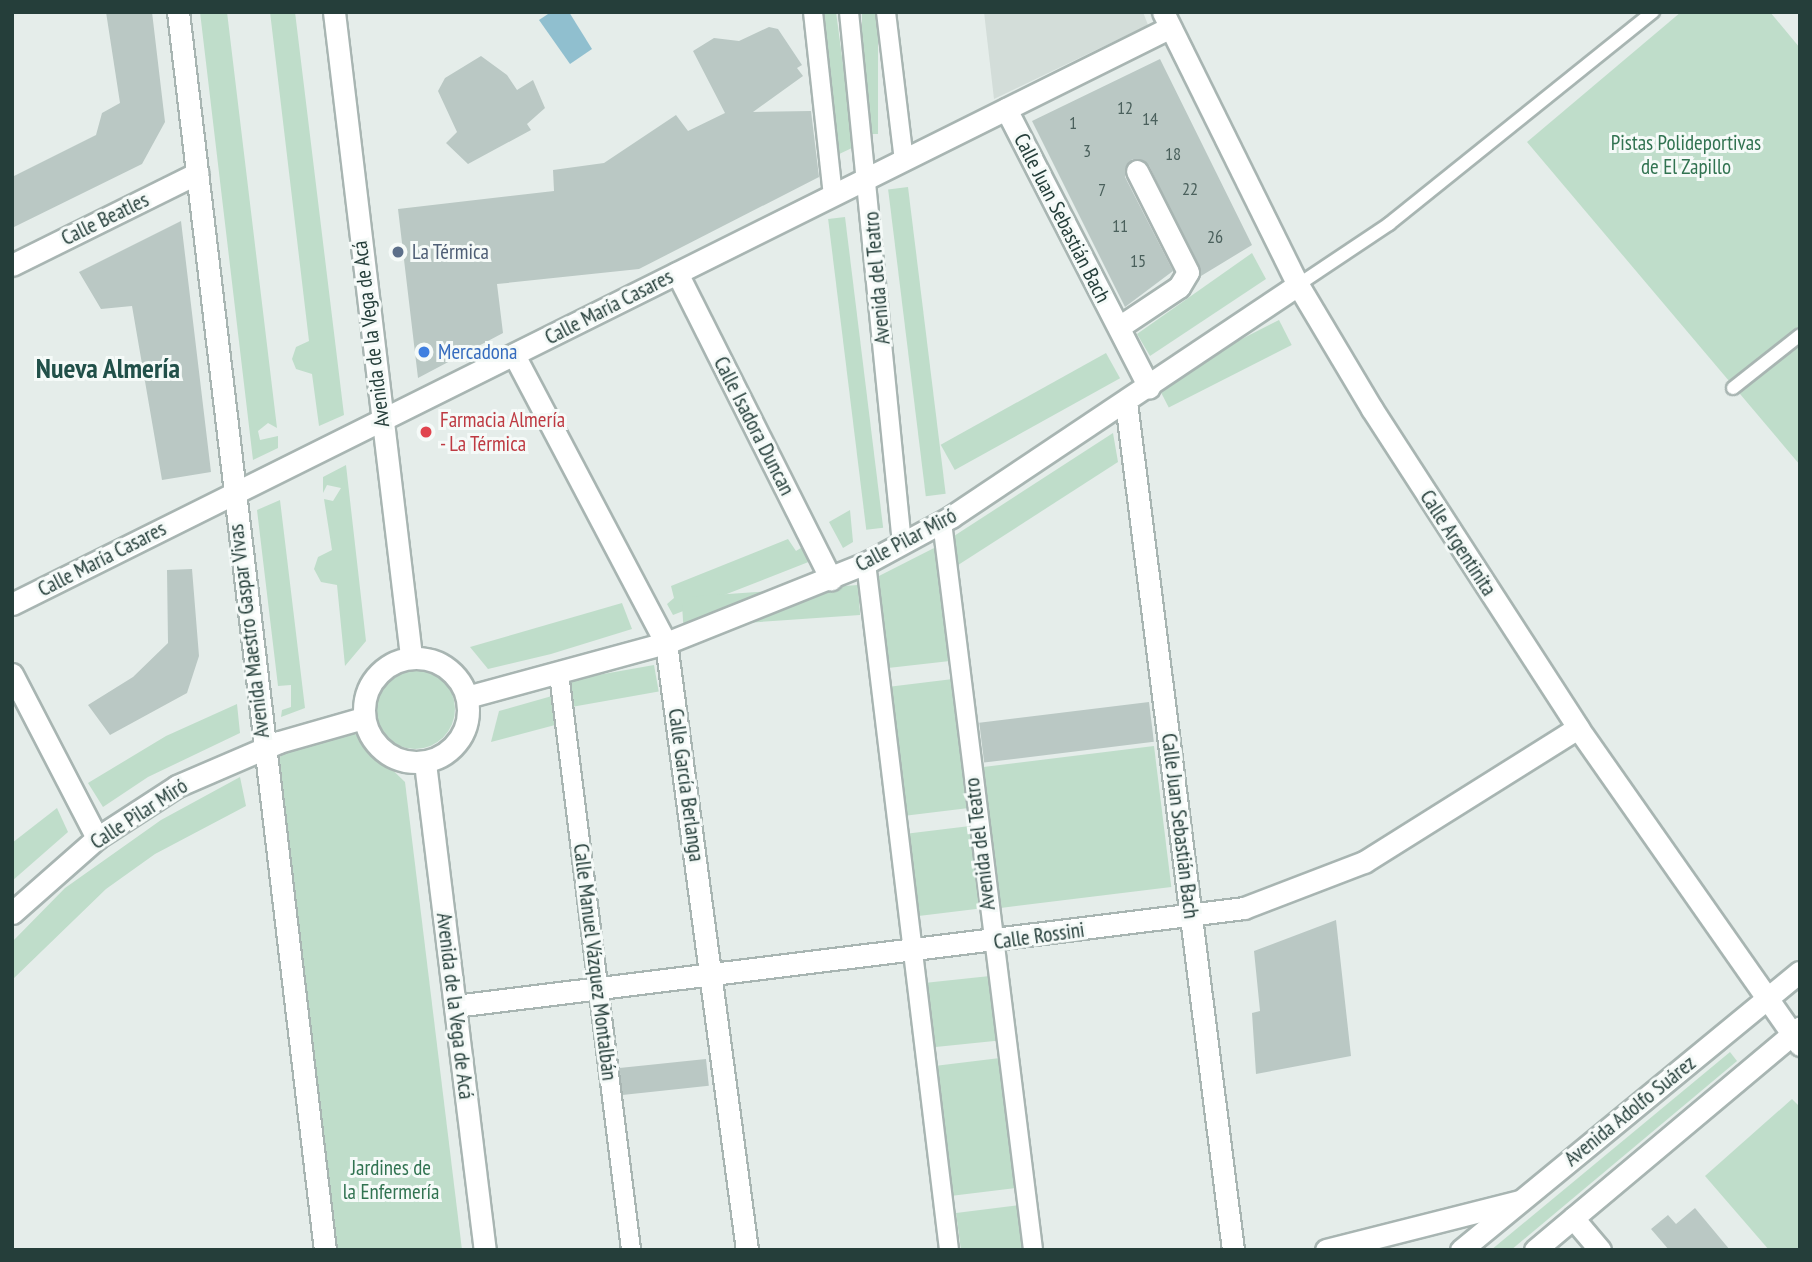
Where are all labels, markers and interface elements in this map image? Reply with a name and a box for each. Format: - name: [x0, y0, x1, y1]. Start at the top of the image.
- house number: 12: [1117, 97, 1133, 119]
- house number: 14: [1142, 108, 1158, 130]
- house number: 1: [1069, 112, 1077, 134]
- street label: Calle Juan Sebastián Bach: [1008, 129, 1116, 307]
- park label: Pistas Polideportivas de El Zapillo: [1611, 130, 1761, 180]
- house number: 3: [1083, 140, 1091, 162]
- house number: 18: [1165, 143, 1181, 165]
- house number: 22: [1182, 178, 1198, 200]
- house number: 7: [1098, 179, 1106, 201]
- street label: Calle Beatles: [57, 187, 153, 251]
- street label: Avenida del Teatro: [859, 210, 895, 346]
- house number: 11: [1112, 215, 1128, 237]
- house number: 26: [1207, 226, 1223, 248]
- street label: Avenida de la Vega de Acá: [347, 239, 395, 429]
- place label: La Térmica: [412, 239, 489, 265]
- marker: La Térmica: [390, 244, 406, 260]
- house number: 15: [1130, 250, 1146, 272]
- street label: Calle María Casares: [541, 264, 677, 350]
- place label: Mercadona: [438, 339, 517, 365]
- marker: Mercadona: [416, 344, 432, 360]
- district label: Nueva Almería: [35, 351, 181, 385]
- street label: Calle Isadora Duncan: [708, 352, 800, 500]
- place label: Farmacia Almería - La Térmica: [440, 407, 566, 457]
- marker: Farmacia Almería - La Térmica: [418, 424, 434, 440]
- street label: Calle Argentinita: [1414, 485, 1502, 601]
- street label: Calle Pilar Miró: [851, 503, 961, 577]
- street label: Calle María Casares: [34, 516, 170, 602]
- street label: Avenida Maestro Gaspar Vivas: [223, 522, 275, 740]
- street label: Calle García Berlanga: [663, 707, 709, 863]
- street label: Calle Juan Sebastián Bach: [1156, 732, 1204, 920]
- street label: Calle Pilar Miró: [86, 773, 192, 855]
- street label: Avenida del Teatro: [959, 776, 1001, 912]
- street label: Calle Manuel Vázquez Montalbán: [568, 842, 622, 1082]
- street label: Avenida de la Vega de Acá: [431, 911, 479, 1101]
- street label: Calle Rossini: [992, 917, 1086, 955]
- street label: Avenida Adolfo Suárez: [1559, 1050, 1701, 1172]
- park label: Jardines de la Enfermería: [343, 1155, 439, 1205]

